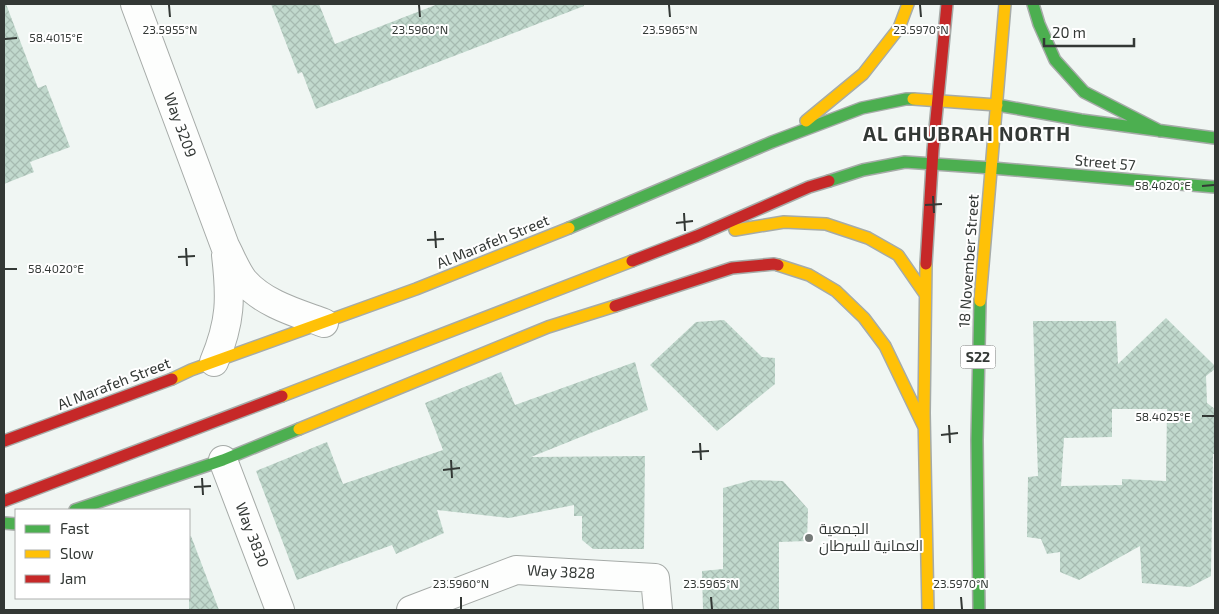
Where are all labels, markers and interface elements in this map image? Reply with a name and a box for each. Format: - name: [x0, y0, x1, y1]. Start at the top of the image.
- scale bar: [1044, 15, 1134, 47]
- text: 23.5955°N: [142, 22, 198, 36]
- text: 23.5960°N: [392, 22, 448, 36]
- text: 23.5965°N: [642, 22, 698, 36]
- text: 23.5970°N: [893, 22, 949, 36]
- text: 20 m: [1052, 23, 1086, 41]
- text: 58.4015°E: [29, 30, 83, 44]
- street label: Way 3209: [161, 90, 201, 160]
- district label: AL GHUBRAH NORTH: [863, 121, 1071, 145]
- street label: Street 57: [1074, 150, 1136, 174]
- text: 58.4020°E: [1135, 178, 1191, 192]
- street label: 18 November Street: [954, 193, 982, 328]
- street label: Al Marafeh Street: [434, 210, 552, 272]
- text: 58.4020°E: [28, 261, 84, 275]
- road number: S22: [960, 346, 996, 368]
- street label: Al Marafeh Street: [55, 353, 173, 413]
- text: 58.4025°E: [1135, 409, 1191, 423]
- street label: Way 3830: [232, 500, 274, 570]
- legend: [15, 509, 190, 599]
- text: Fast: [60, 519, 90, 537]
- place label: الجمعية العمانية للسرطان: [819, 519, 923, 556]
- marker: الجمعية العمانية للسرطان: [803, 532, 815, 544]
- text: Slow: [60, 544, 94, 562]
- street label: Way 3828: [527, 560, 596, 582]
- text: Jam: [60, 569, 86, 587]
- text: 23.5960°N: [433, 576, 489, 590]
- text: 23.5965°N: [683, 576, 739, 590]
- text: 23.5970°N: [933, 576, 989, 590]

